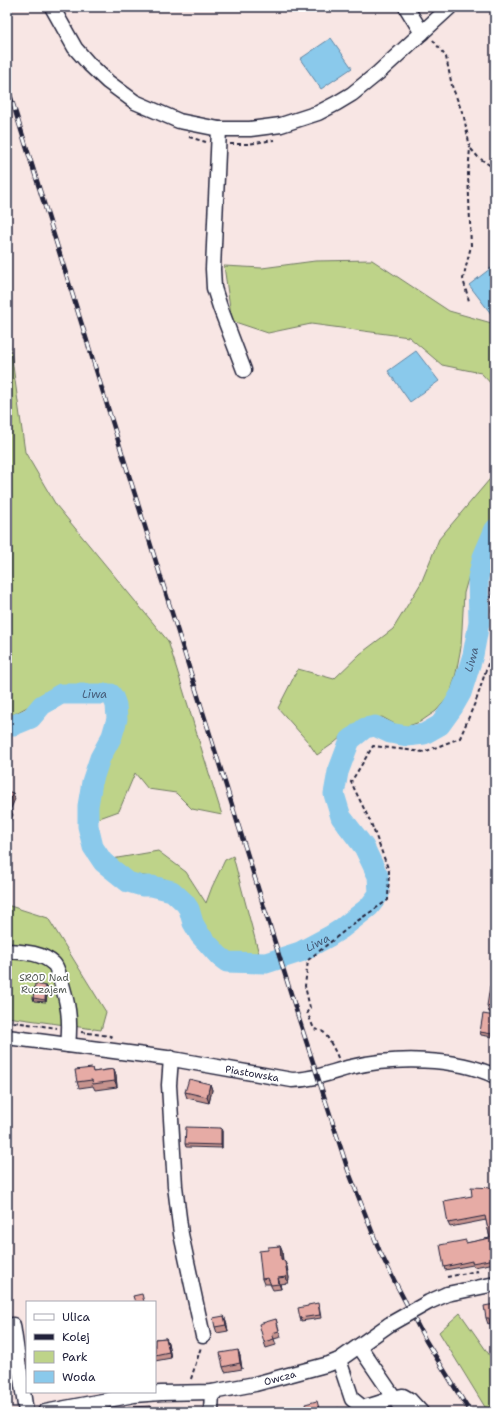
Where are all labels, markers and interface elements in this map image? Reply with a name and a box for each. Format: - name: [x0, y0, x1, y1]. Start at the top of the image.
- water label: Liwa: [461, 646, 482, 674]
- water label: Liwa: [82, 687, 107, 702]
- water label: Liwa: [303, 930, 332, 955]
- park label: SROD Nad Ruczajem: [19, 971, 69, 996]
- street label: Piastowska: [224, 1062, 281, 1084]
- legend: [26, 1301, 156, 1393]
- text: Ulica: [62, 1309, 91, 1325]
- text: Kolej: [62, 1329, 90, 1345]
- text: Park: [62, 1349, 88, 1365]
- street label: Owcza: [262, 1367, 298, 1388]
- text: Woda: [62, 1369, 96, 1385]

